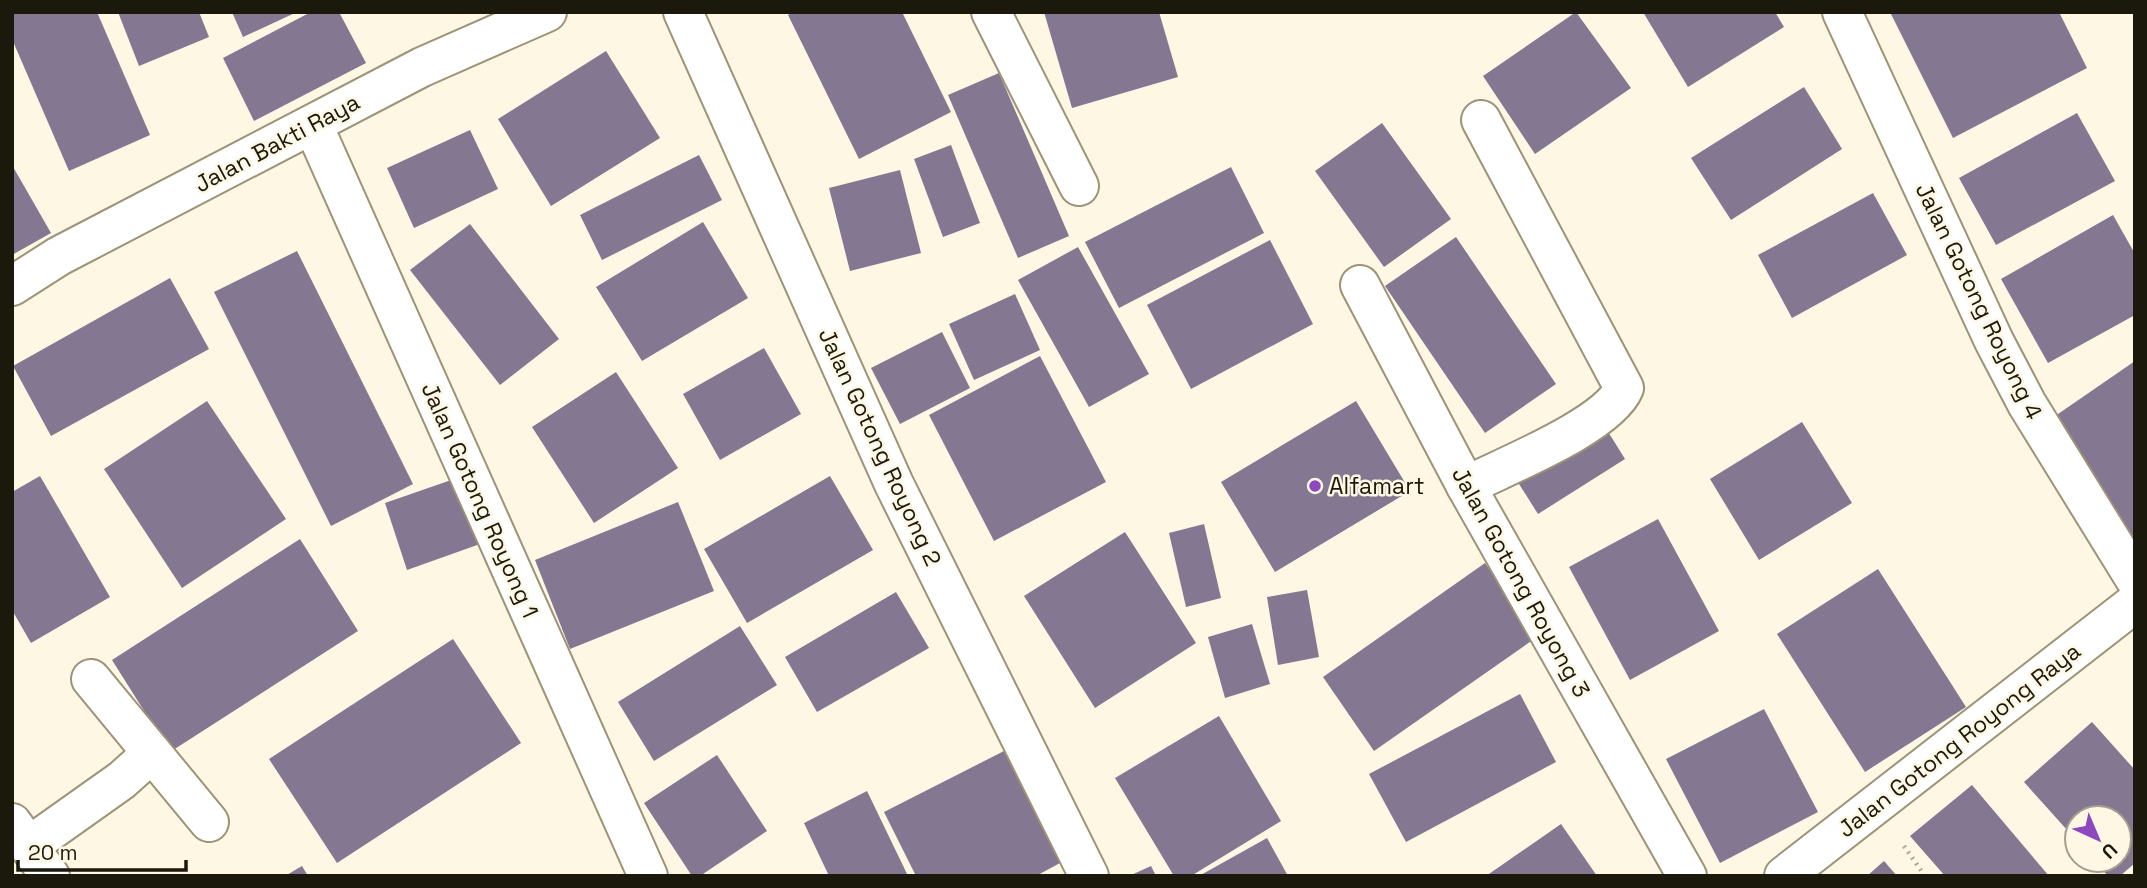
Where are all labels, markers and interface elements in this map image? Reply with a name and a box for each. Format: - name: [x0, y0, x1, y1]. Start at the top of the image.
- street label: Jalan Bakti Raya: [189, 87, 365, 199]
- street label: Jalan Gotong Royong 4: [1909, 178, 2049, 424]
- street label: Jalan Gotong Royong 2: [812, 323, 948, 571]
- street label: Jalan Gotong Royong 1: [415, 378, 545, 622]
- street label: Jalan Gotong Royong 3: [1445, 461, 1597, 703]
- place label: Alfamart: [1329, 471, 1425, 501]
- marker: Alfamart: [1307, 478, 1323, 494]
- street label: Jalan Gotong Royong Raya: [1832, 636, 2086, 844]
- north arrow: [2063, 804, 2133, 874]
- scale bar: [18, 828, 186, 872]
- text: U: [2096, 837, 2123, 864]
- text: 20 m: [28, 839, 78, 866]

